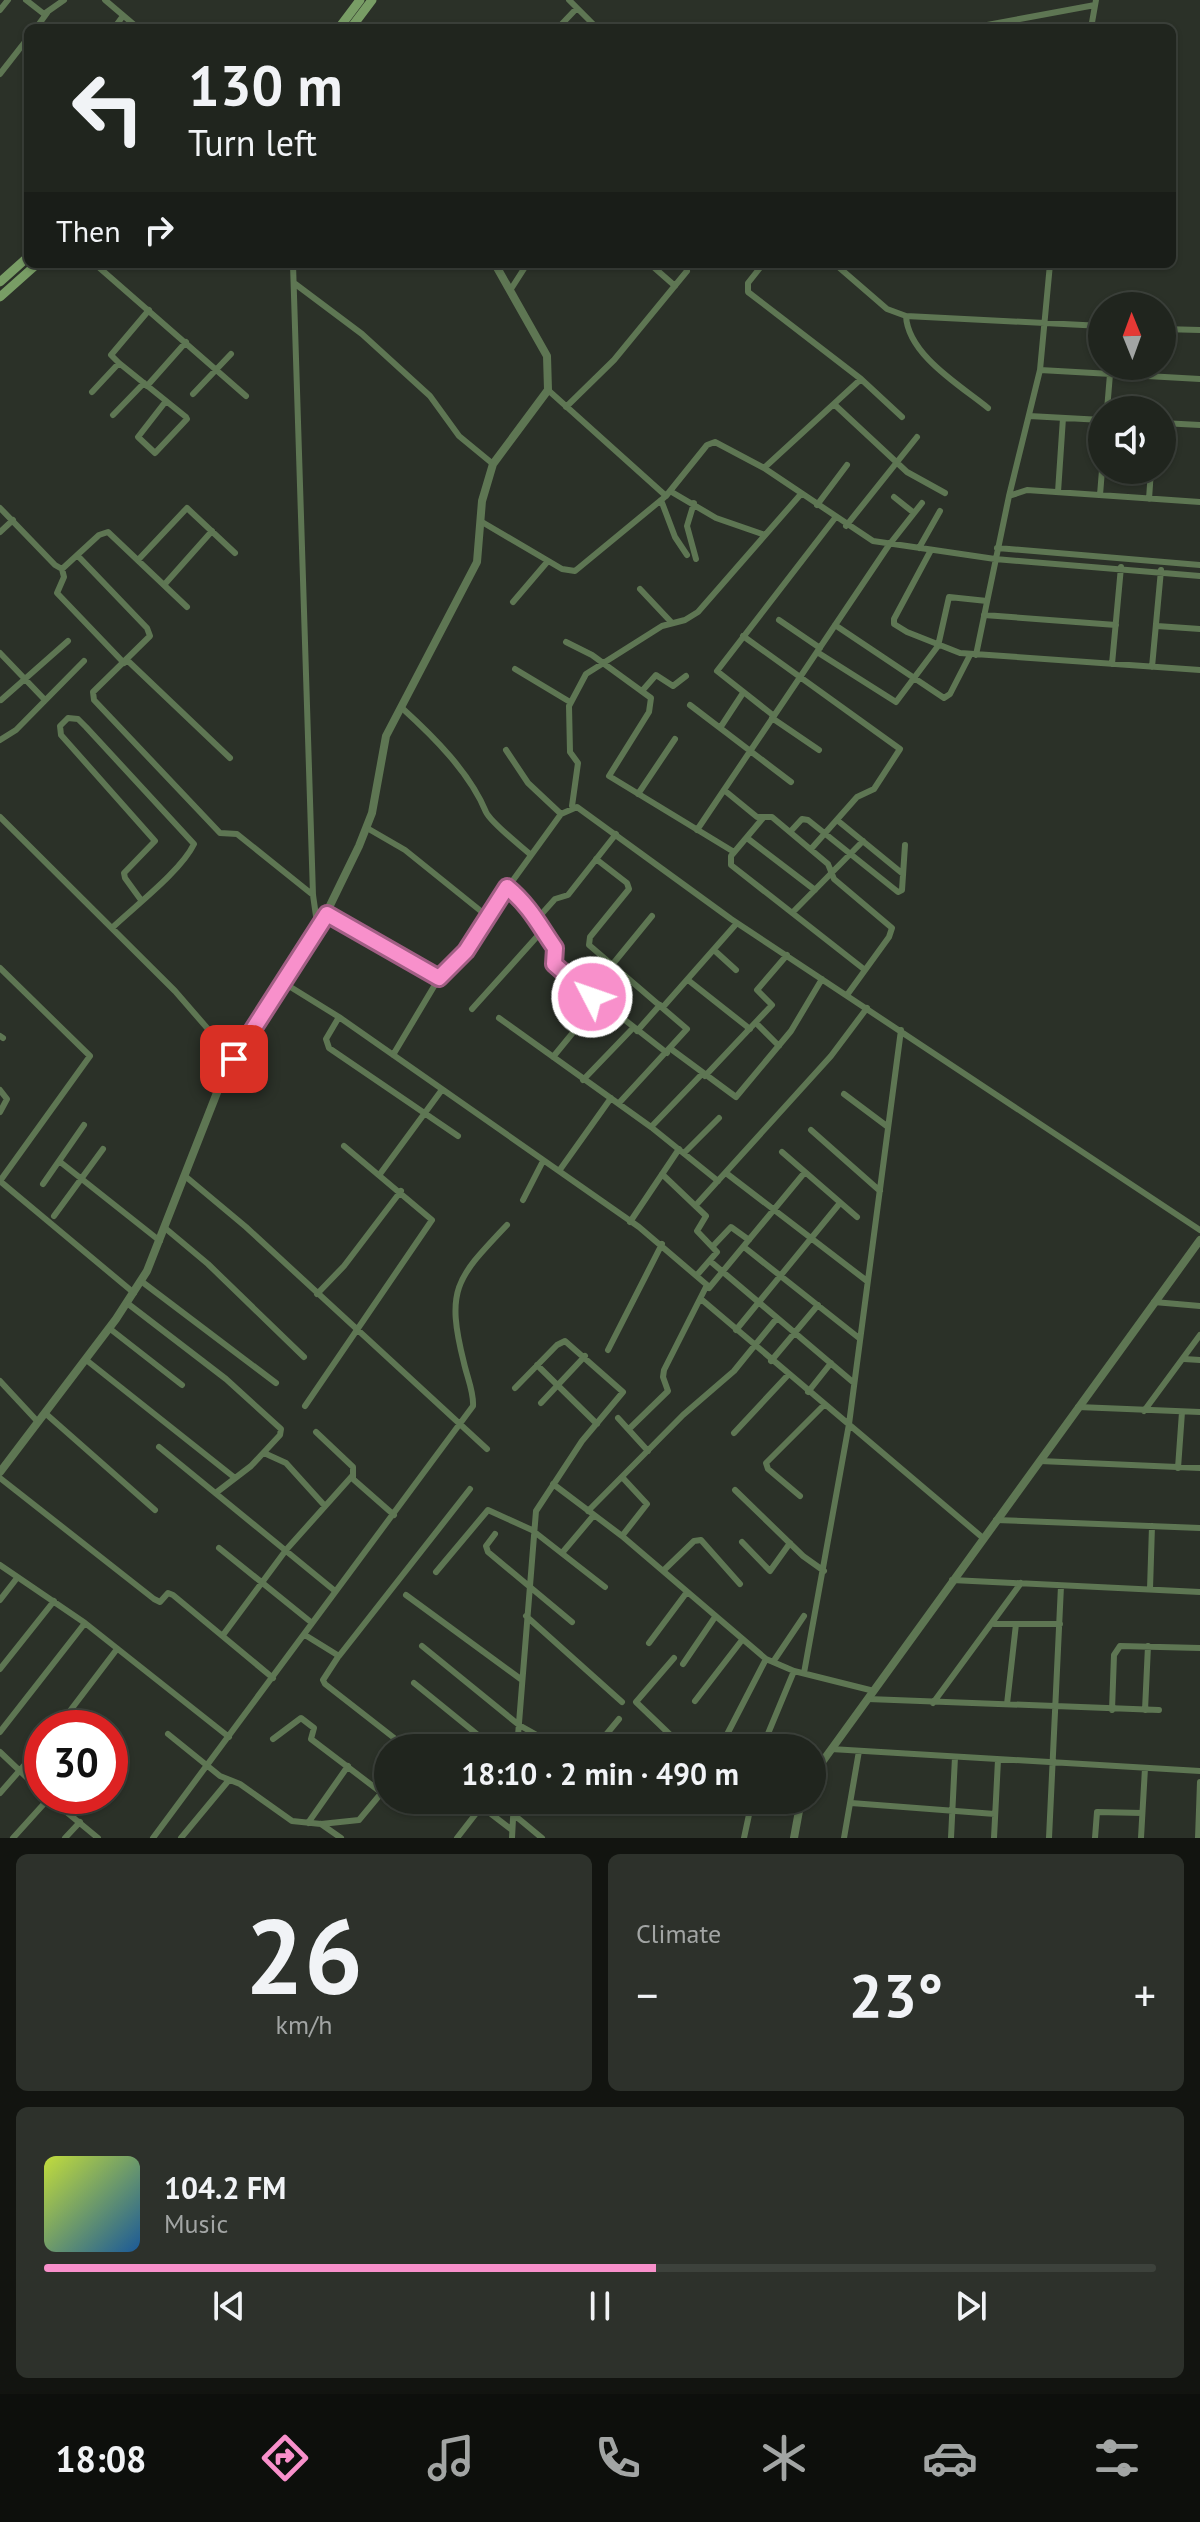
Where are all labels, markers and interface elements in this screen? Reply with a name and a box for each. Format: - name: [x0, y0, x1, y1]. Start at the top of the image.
- text: 130 m: [188, 49, 343, 121]
- icon: left: [56, 56, 160, 160]
- text: Turn left: [188, 119, 317, 166]
- icon: right: [137, 208, 181, 252]
- text: Then: [56, 211, 121, 250]
- north arrow: [1088, 292, 1176, 380]
- map controls: [1088, 292, 1176, 484]
- button: sound: [1088, 396, 1176, 484]
- position arrow: [550, 955, 634, 1039]
- pin: [200, 1025, 268, 1093]
- icon: arrive: [212, 1037, 256, 1081]
- speed limit sign: 30: [24, 1710, 128, 1814]
- text: 18:10 · 2 min · 490 m: [461, 1754, 739, 1793]
- text: 26: [245, 1888, 363, 2023]
- text: Climate: [636, 1917, 721, 1950]
- text: 23°: [849, 1956, 943, 2034]
- text: −: [636, 1966, 658, 2023]
- text: +: [1134, 1966, 1156, 2023]
- text: km/h: [276, 2008, 333, 2041]
- text: 104.2 FM: [164, 2168, 286, 2207]
- text: Music: [164, 2207, 228, 2240]
- icon: previous: [207, 2284, 251, 2328]
- icon: pause: [578, 2284, 622, 2328]
- icon: next: [949, 2284, 993, 2328]
- icon: directions: [257, 2430, 313, 2486]
- icon: music: [423, 2430, 479, 2486]
- icon: phone: [590, 2430, 646, 2486]
- icon: climate: [756, 2430, 812, 2486]
- icon: car: [922, 2430, 978, 2486]
- icon: filters: [1089, 2430, 1145, 2486]
- text: 18:08: [55, 2435, 147, 2482]

